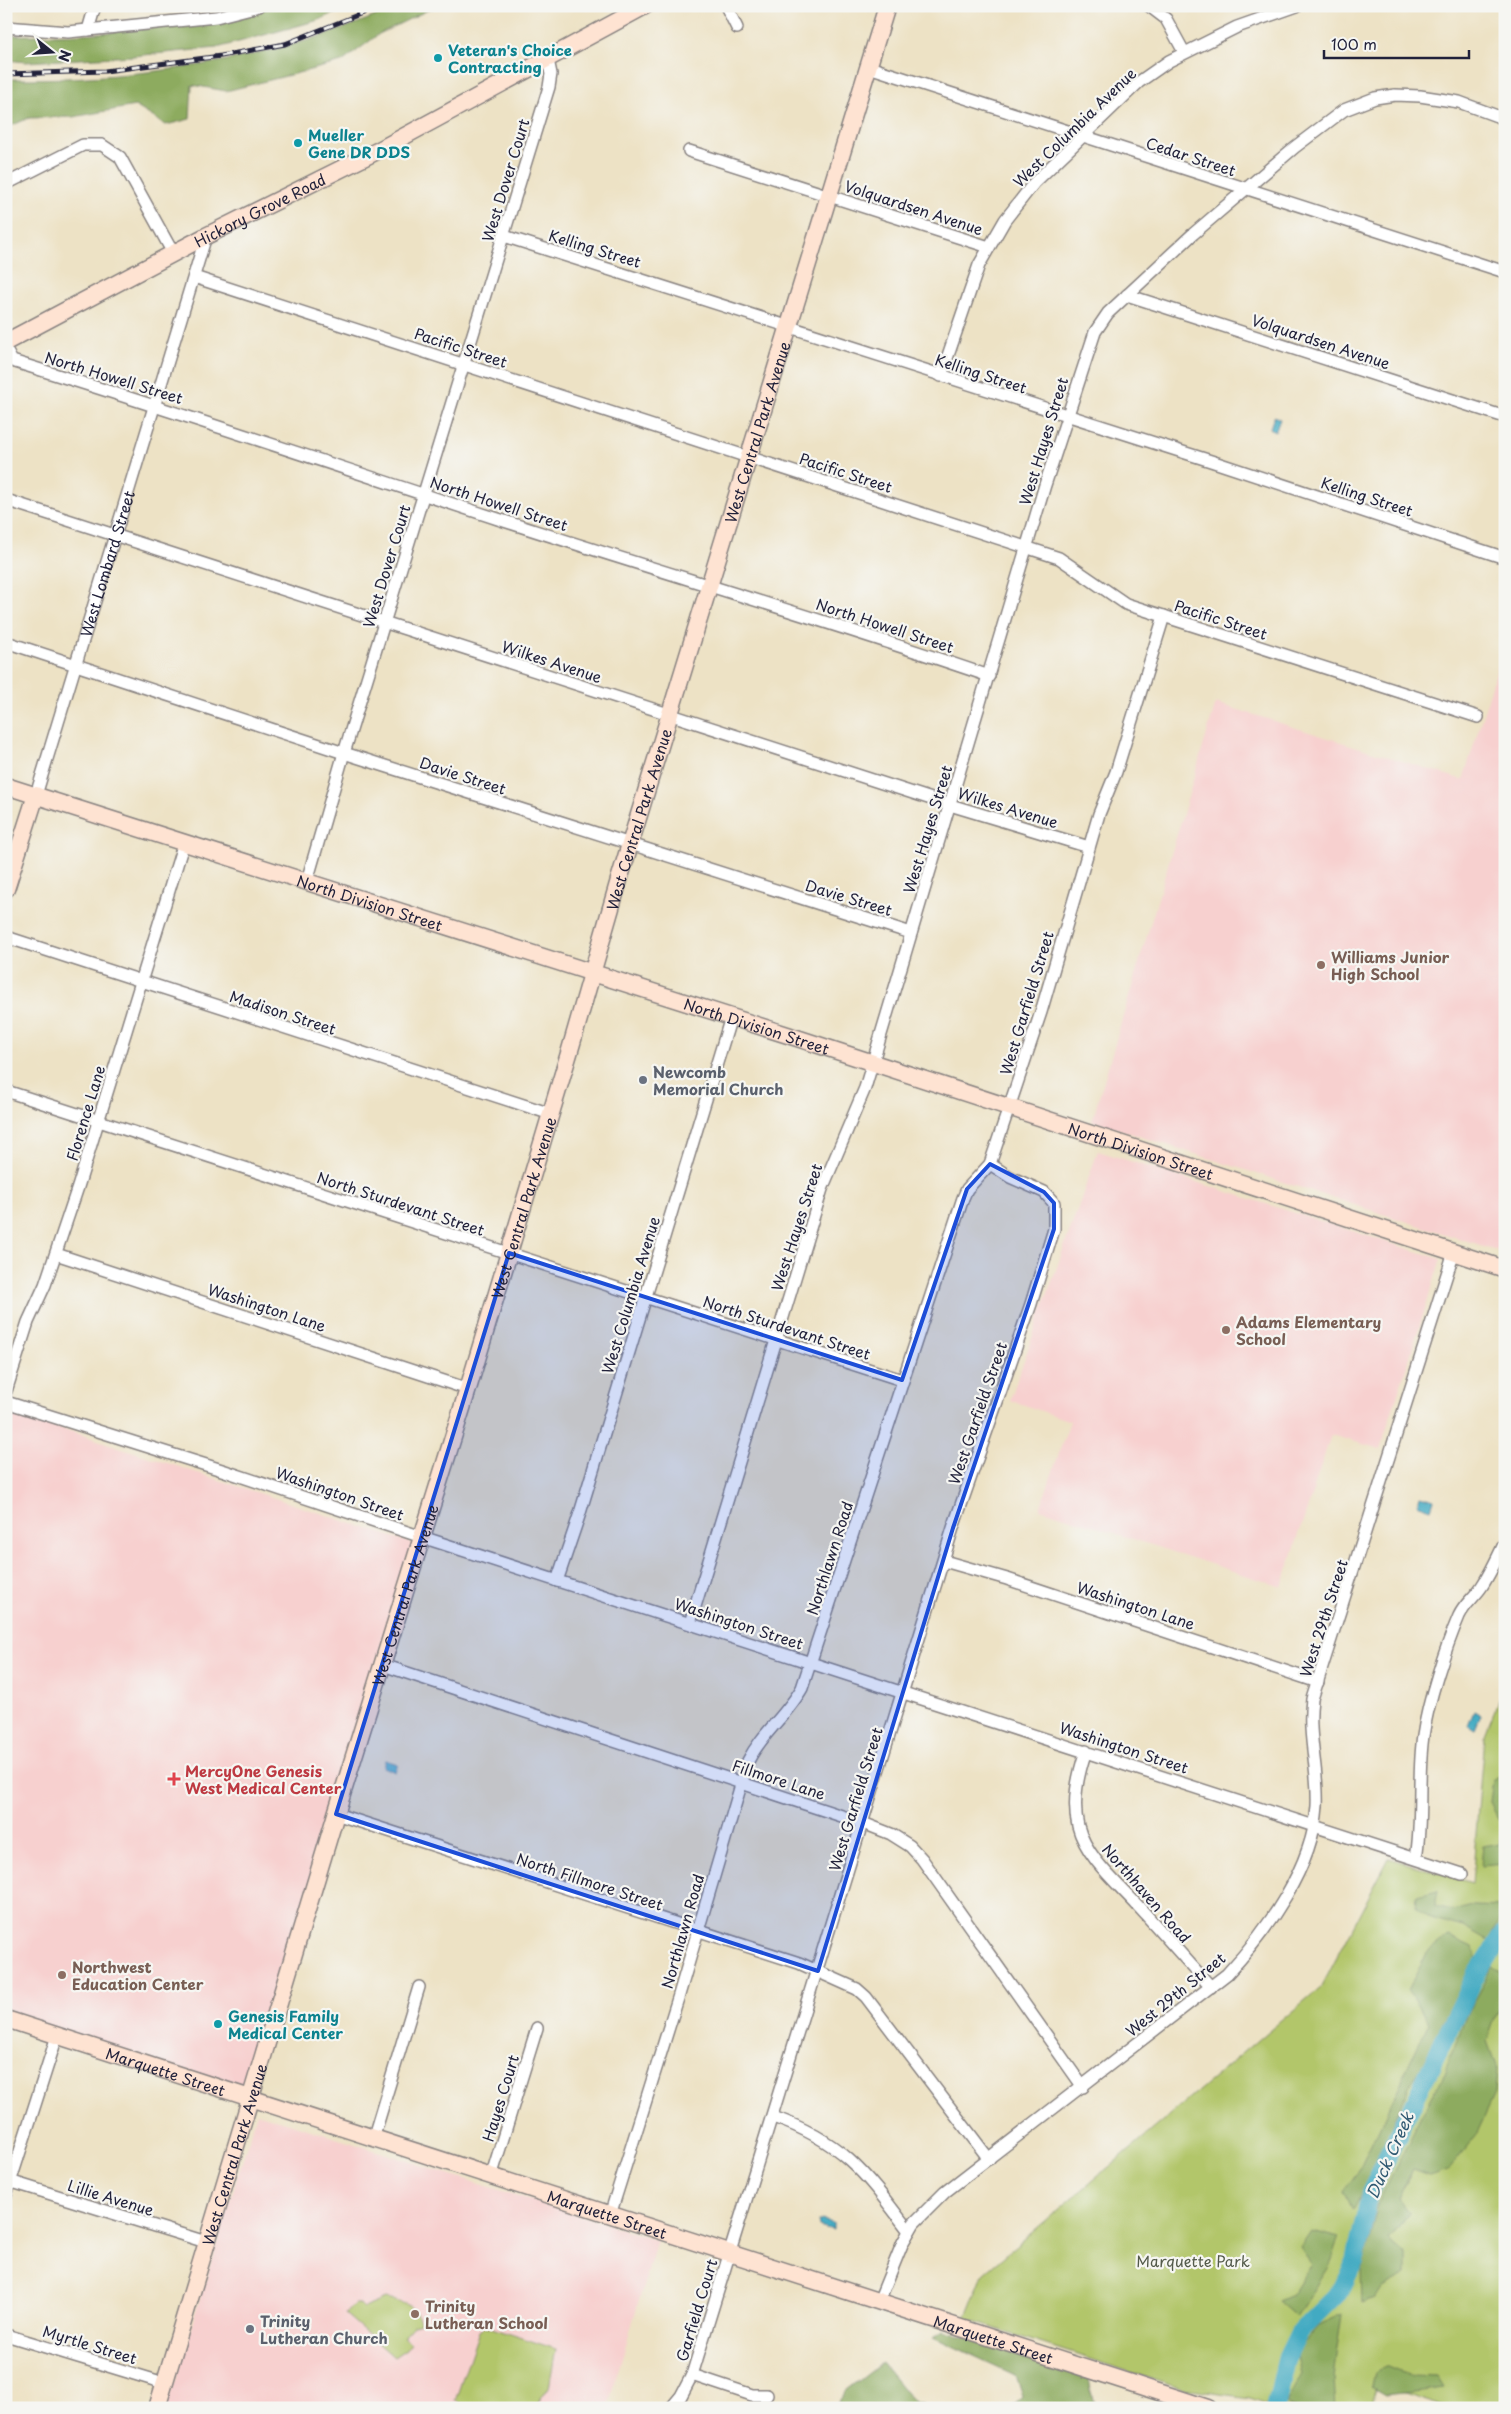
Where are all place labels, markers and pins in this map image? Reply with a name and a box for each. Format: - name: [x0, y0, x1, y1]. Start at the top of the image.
- place label: Veteran's Choice Contracting: [448, 38, 572, 78]
- marker: Veteran's Choice Contracting: [432, 52, 444, 64]
- place label: Mueller Gene DR DDS: [308, 123, 410, 163]
- marker: Mueller Gene DR DDS: [292, 137, 304, 149]
- place label: Williams Junior High School: [1331, 945, 1450, 985]
- marker: Williams Junior High School: [1315, 959, 1327, 971]
- place label: Newcomb Memorial Church: [653, 1060, 784, 1100]
- marker: Newcomb Memorial Church: [637, 1074, 649, 1086]
- place label: Adams Elementary School: [1236, 1310, 1382, 1350]
- marker: Adams Elementary School: [1220, 1324, 1232, 1336]
- place label: MercyOne Genesis West Medical Center: [185, 1759, 342, 1799]
- marker: MercyOne Genesis West Medical Center: [167, 1772, 181, 1786]
- place label: Northwest Education Center: [72, 1955, 204, 1995]
- marker: Northwest Education Center: [56, 1969, 68, 1981]
- place label: Genesis Family Medical Center: [228, 2004, 343, 2044]
- marker: Genesis Family Medical Center: [212, 2018, 224, 2030]
- place label: Trinity Lutheran School: [425, 2294, 548, 2334]
- marker: Trinity Lutheran School: [409, 2308, 421, 2320]
- place label: Trinity Lutheran Church: [260, 2309, 388, 2349]
- marker: Trinity Lutheran Church: [244, 2323, 256, 2335]

